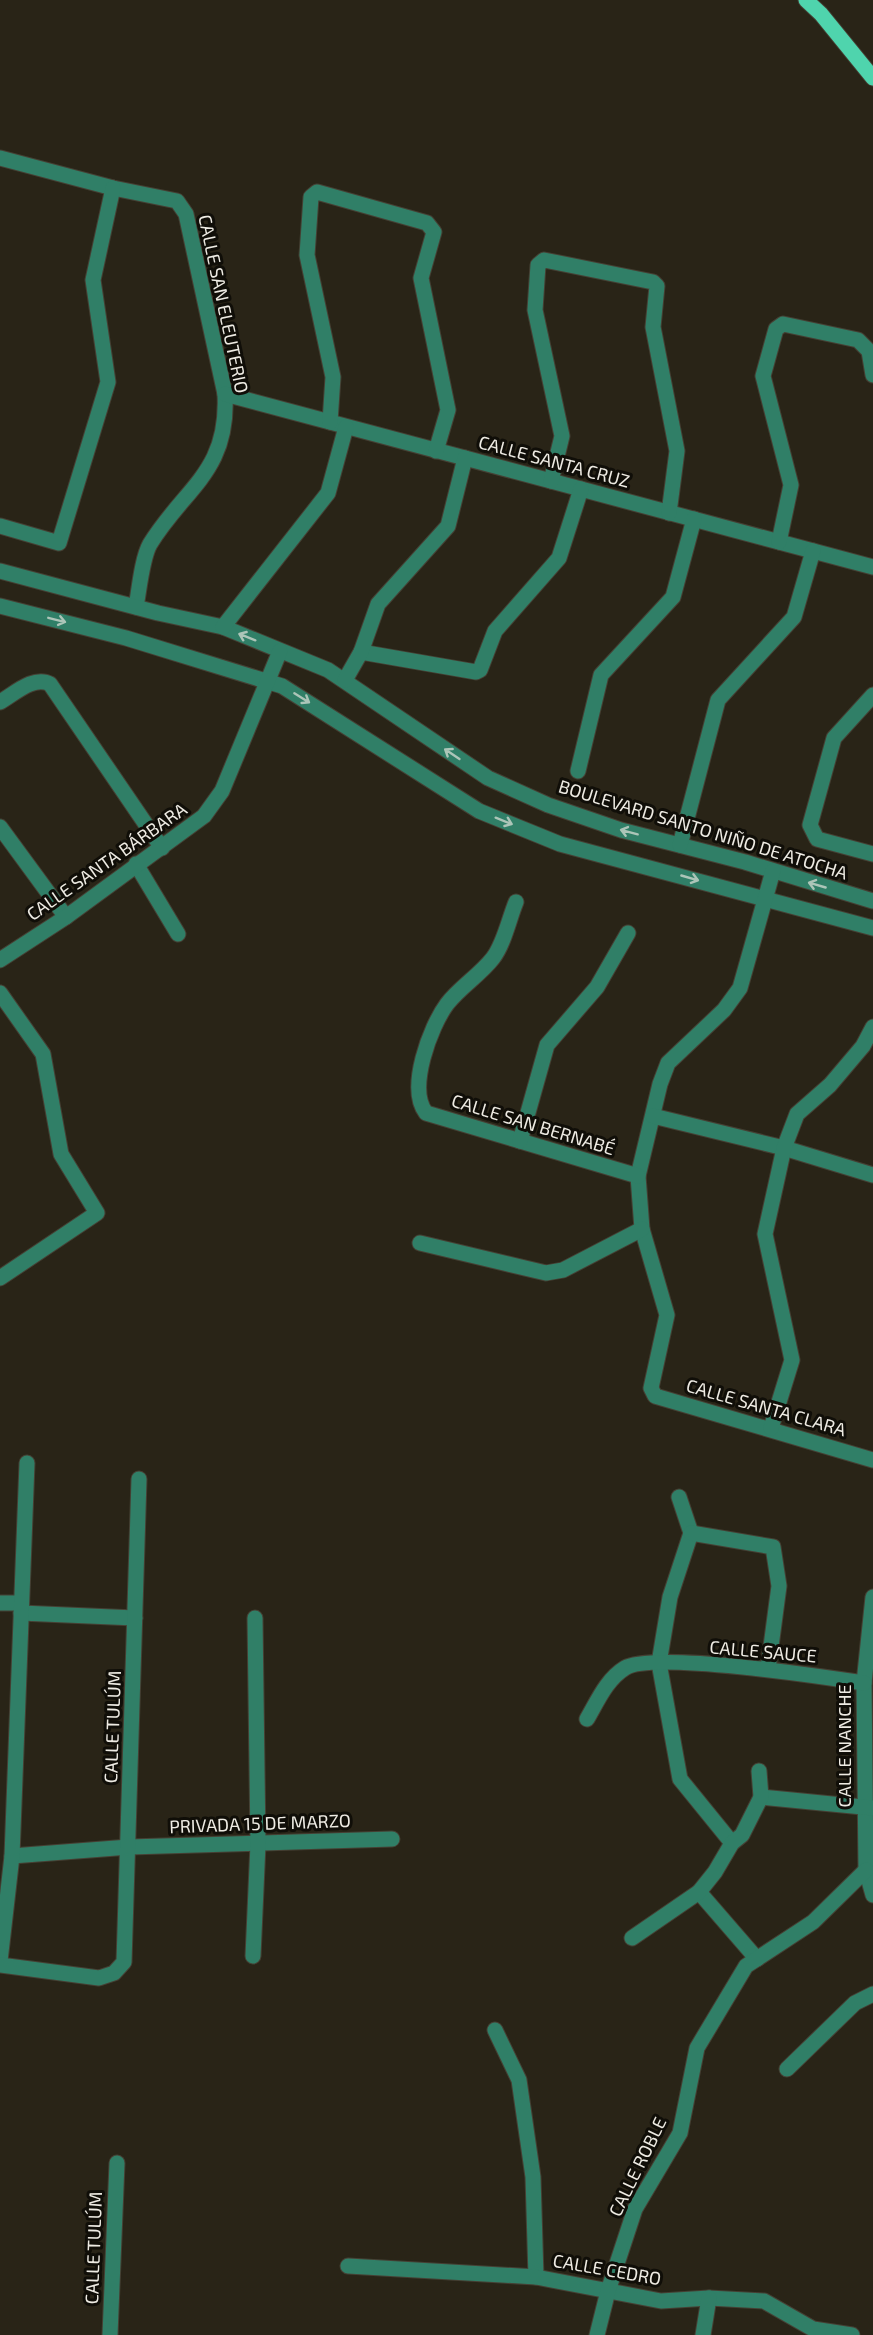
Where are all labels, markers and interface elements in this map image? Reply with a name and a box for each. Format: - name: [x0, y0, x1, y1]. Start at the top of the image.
- street label: CALLE SAN ELEUTERIO: [194, 213, 254, 395]
- street label: CALLE SANTA CRUZ: [476, 430, 632, 492]
- one-way arrow: [47, 615, 66, 627]
- one-way arrow: [238, 631, 257, 642]
- one-way arrow: [293, 692, 310, 704]
- one-way arrow: [444, 748, 460, 760]
- street label: BOULEVARD SANTO NIÑO DE ATOCHA: [556, 775, 851, 884]
- street label: CALLE SANTA BÁRBARA: [22, 797, 191, 925]
- one-way arrow: [494, 816, 513, 827]
- one-way arrow: [620, 826, 639, 837]
- one-way arrow: [680, 873, 699, 884]
- one-way arrow: [808, 879, 827, 890]
- street label: CALLE SAN BERNABÉ: [449, 1089, 618, 1159]
- street label: CALLE SANTA CLARA: [684, 1374, 849, 1441]
- street label: CALLE SAUCE: [709, 1635, 818, 1667]
- street label: CALLE TULÚM: [99, 1670, 125, 1784]
- street label: CALLE NANCHE: [833, 1685, 855, 1808]
- street label: PRIVADA 15 DE MARZO: [169, 1809, 351, 1837]
- street label: CALLE ROBLE: [604, 2113, 671, 2220]
- street label: CALLE TULÚM: [80, 2191, 106, 2305]
- street label: CALLE CEDRO: [551, 2249, 663, 2289]

